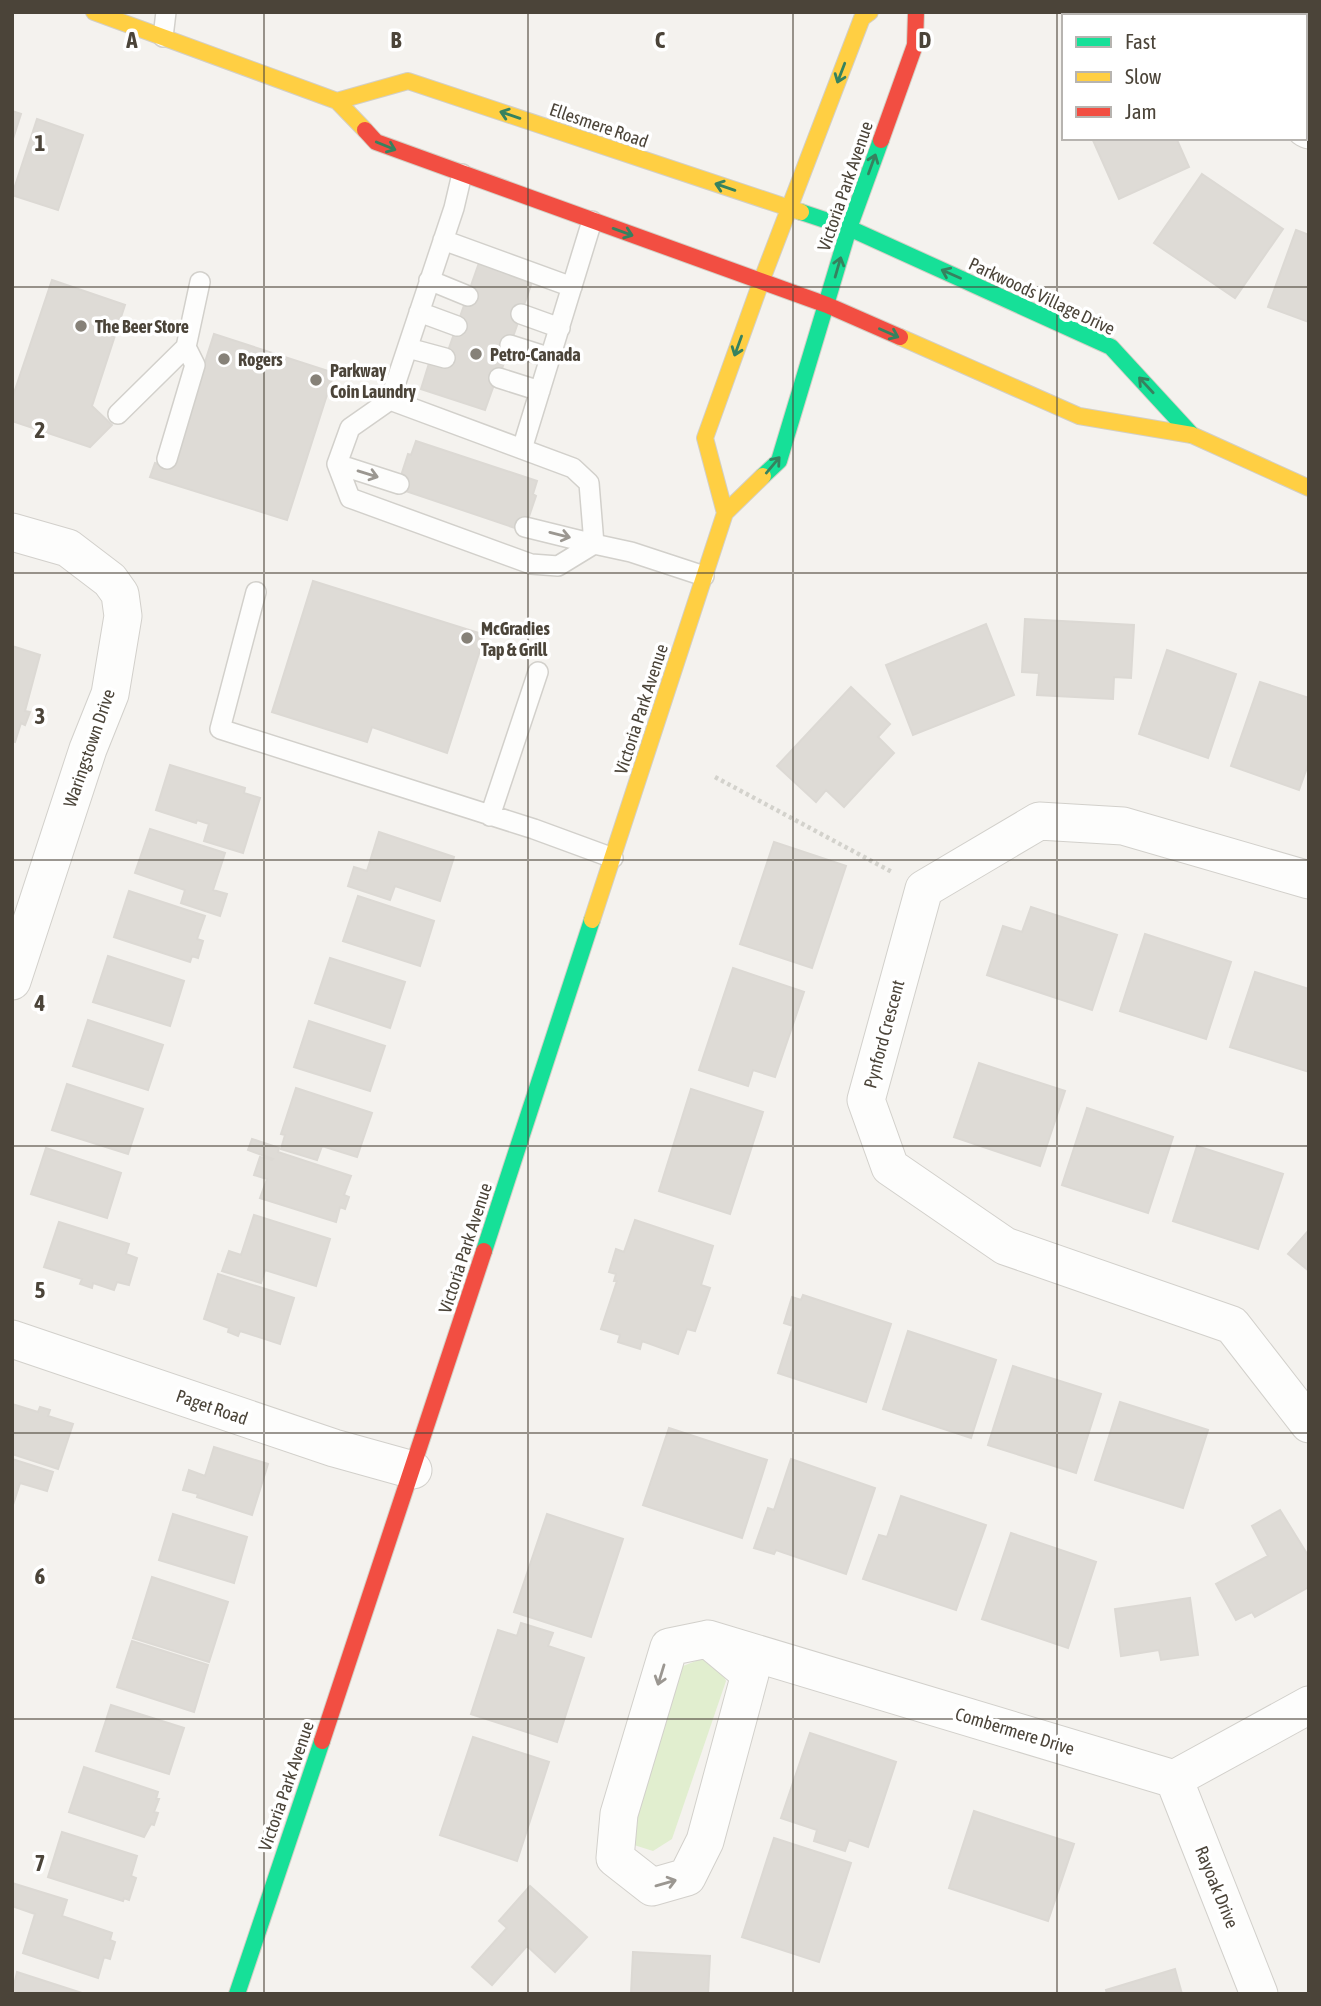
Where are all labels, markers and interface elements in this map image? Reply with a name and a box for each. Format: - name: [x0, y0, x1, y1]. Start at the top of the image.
- legend: [1062, 14, 1307, 140]
- text: A: [125, 27, 138, 53]
- text: B: [391, 27, 402, 53]
- text: C: [655, 27, 666, 53]
- text: D: [919, 27, 932, 53]
- text: Fast: [1125, 29, 1156, 53]
- one-way arrow: [834, 61, 847, 83]
- text: Slow: [1125, 64, 1162, 88]
- street label: Ellesmere Road: [547, 98, 651, 152]
- text: Jam: [1125, 99, 1157, 123]
- one-way arrow: [499, 108, 521, 120]
- street label: Victoria Park Avenue: [813, 118, 877, 254]
- text: 1: [35, 130, 46, 156]
- one-way arrow: [375, 140, 397, 153]
- one-way arrow: [867, 153, 879, 175]
- one-way arrow: [715, 180, 737, 192]
- one-way arrow: [612, 226, 634, 239]
- street label: Parkwoods Village Drive: [966, 253, 1118, 339]
- one-way arrow: [832, 256, 845, 279]
- one-way arrow: [941, 267, 962, 281]
- place label: The Beer Store: [95, 316, 189, 337]
- marker: The Beer Store: [73, 318, 89, 334]
- one-way arrow: [878, 327, 900, 340]
- one-way arrow: [731, 334, 743, 356]
- place label: Petro-Canada: [490, 344, 581, 365]
- marker: Petro-Canada: [468, 346, 484, 362]
- place label: Rogers: [238, 349, 283, 370]
- marker: Rogers: [216, 351, 232, 367]
- place label: Parkway Coin Laundry: [330, 360, 416, 402]
- marker: Parkway Coin Laundry: [308, 372, 324, 388]
- one-way arrow: [1138, 376, 1154, 394]
- text: 2: [35, 417, 45, 443]
- one-way arrow: [765, 456, 781, 474]
- one-way arrow: [356, 468, 378, 481]
- one-way arrow: [548, 529, 570, 542]
- place label: McGradies Tap & Grill: [481, 618, 550, 660]
- marker: McGradies Tap & Grill: [459, 630, 475, 646]
- street label: Victoria Park Avenue: [610, 641, 672, 777]
- street label: Waringstown Drive: [59, 686, 119, 810]
- text: 3: [35, 703, 45, 729]
- street label: Pynford Crescent: [859, 977, 909, 1091]
- text: 4: [34, 990, 46, 1016]
- street label: Victoria Park Avenue: [434, 1180, 496, 1316]
- text: 5: [35, 1277, 46, 1303]
- street label: Paget Road: [173, 1385, 251, 1429]
- text: 6: [35, 1563, 46, 1589]
- one-way arrow: [653, 1663, 666, 1685]
- street label: Combermere Drive: [953, 1703, 1077, 1759]
- street label: Victoria Park Avenue: [254, 1718, 318, 1854]
- street label: Rayoak Drive: [1191, 1843, 1243, 1931]
- text: 7: [35, 1850, 45, 1876]
- one-way arrow: [655, 1875, 677, 1888]

